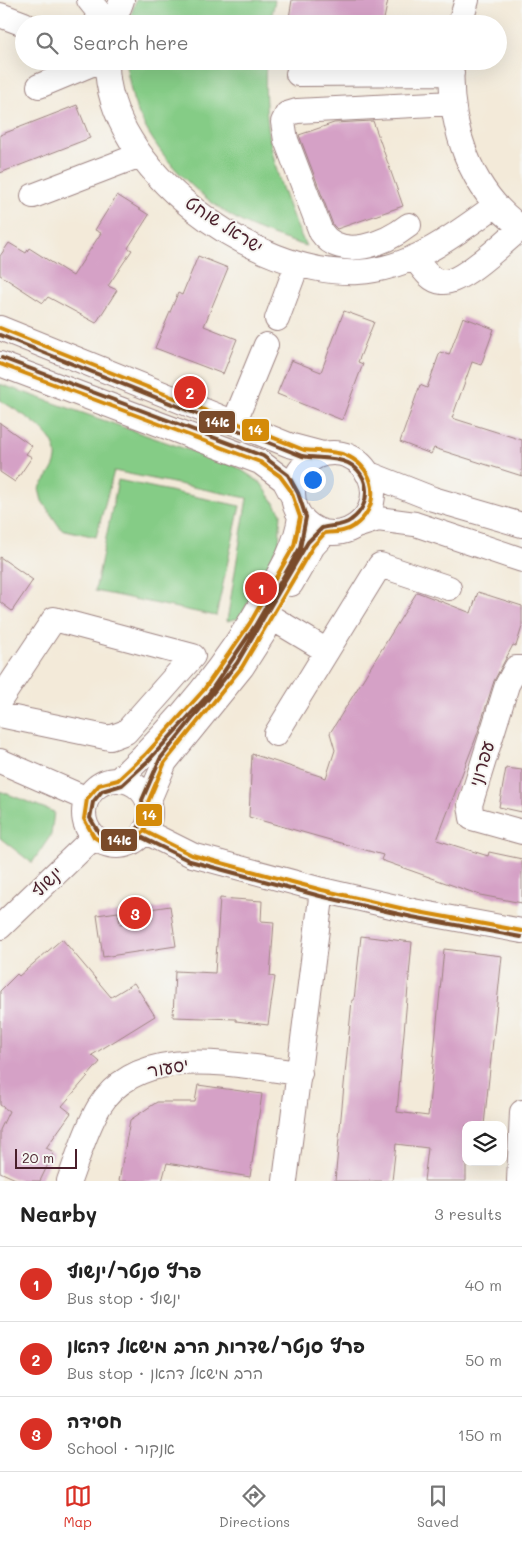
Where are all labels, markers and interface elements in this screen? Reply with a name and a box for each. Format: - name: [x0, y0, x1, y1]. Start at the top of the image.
- search box: [15, 15, 507, 70]
- icon: search: [33, 29, 61, 57]
- text: Search here: [73, 30, 189, 55]
- street label: ישראל שוחט: [181, 190, 268, 258]
- pin: 2: [174, 373, 206, 411]
- line badge: 14א: [198, 410, 236, 434]
- text: 14א: [204, 412, 230, 431]
- line badge: 14: [241, 418, 270, 442]
- text: 14: [247, 420, 263, 439]
- your location: [300, 467, 326, 493]
- pin: 1: [245, 569, 277, 607]
- street label: עפרוני: [463, 738, 499, 789]
- line badge: 14: [135, 803, 163, 827]
- text: 14: [141, 805, 157, 824]
- line badge: 14א: [100, 828, 138, 852]
- text: 14א: [106, 830, 132, 849]
- street label: ינשוף: [26, 861, 67, 902]
- pin: 3: [119, 894, 151, 932]
- street label: יסעור: [145, 1052, 190, 1082]
- map controls: [462, 1121, 507, 1166]
- button: layers: [462, 1121, 507, 1166]
- scale bar: [15, 1146, 78, 1169]
- text: 20 m: [22, 1148, 54, 1167]
- text: Nearby: [20, 1200, 97, 1227]
- text: 3 results: [434, 1203, 502, 1224]
- text: פרץ סנטר/ינשוף: [67, 1258, 201, 1283]
- text: 1: [32, 1274, 40, 1295]
- text: 40 m: [465, 1274, 502, 1295]
- text: Bus stop · ינשוף: [67, 1287, 181, 1308]
- text: פרץ סנטר/שדרות הרב מישאל דהאן: [67, 1333, 365, 1358]
- text: 2: [32, 1349, 40, 1370]
- text: 50 m: [465, 1349, 502, 1370]
- text: Bus stop · הרב מישאל דהאן: [67, 1362, 263, 1383]
- text: חסידה: [67, 1408, 122, 1433]
- text: 3: [31, 1424, 41, 1445]
- text: 150 m: [458, 1424, 502, 1445]
- text: School · אנקור: [67, 1437, 175, 1458]
- tab: Map: [63, 1482, 92, 1531]
- tab: Directions: [219, 1482, 290, 1531]
- tab: Saved: [417, 1482, 459, 1531]

